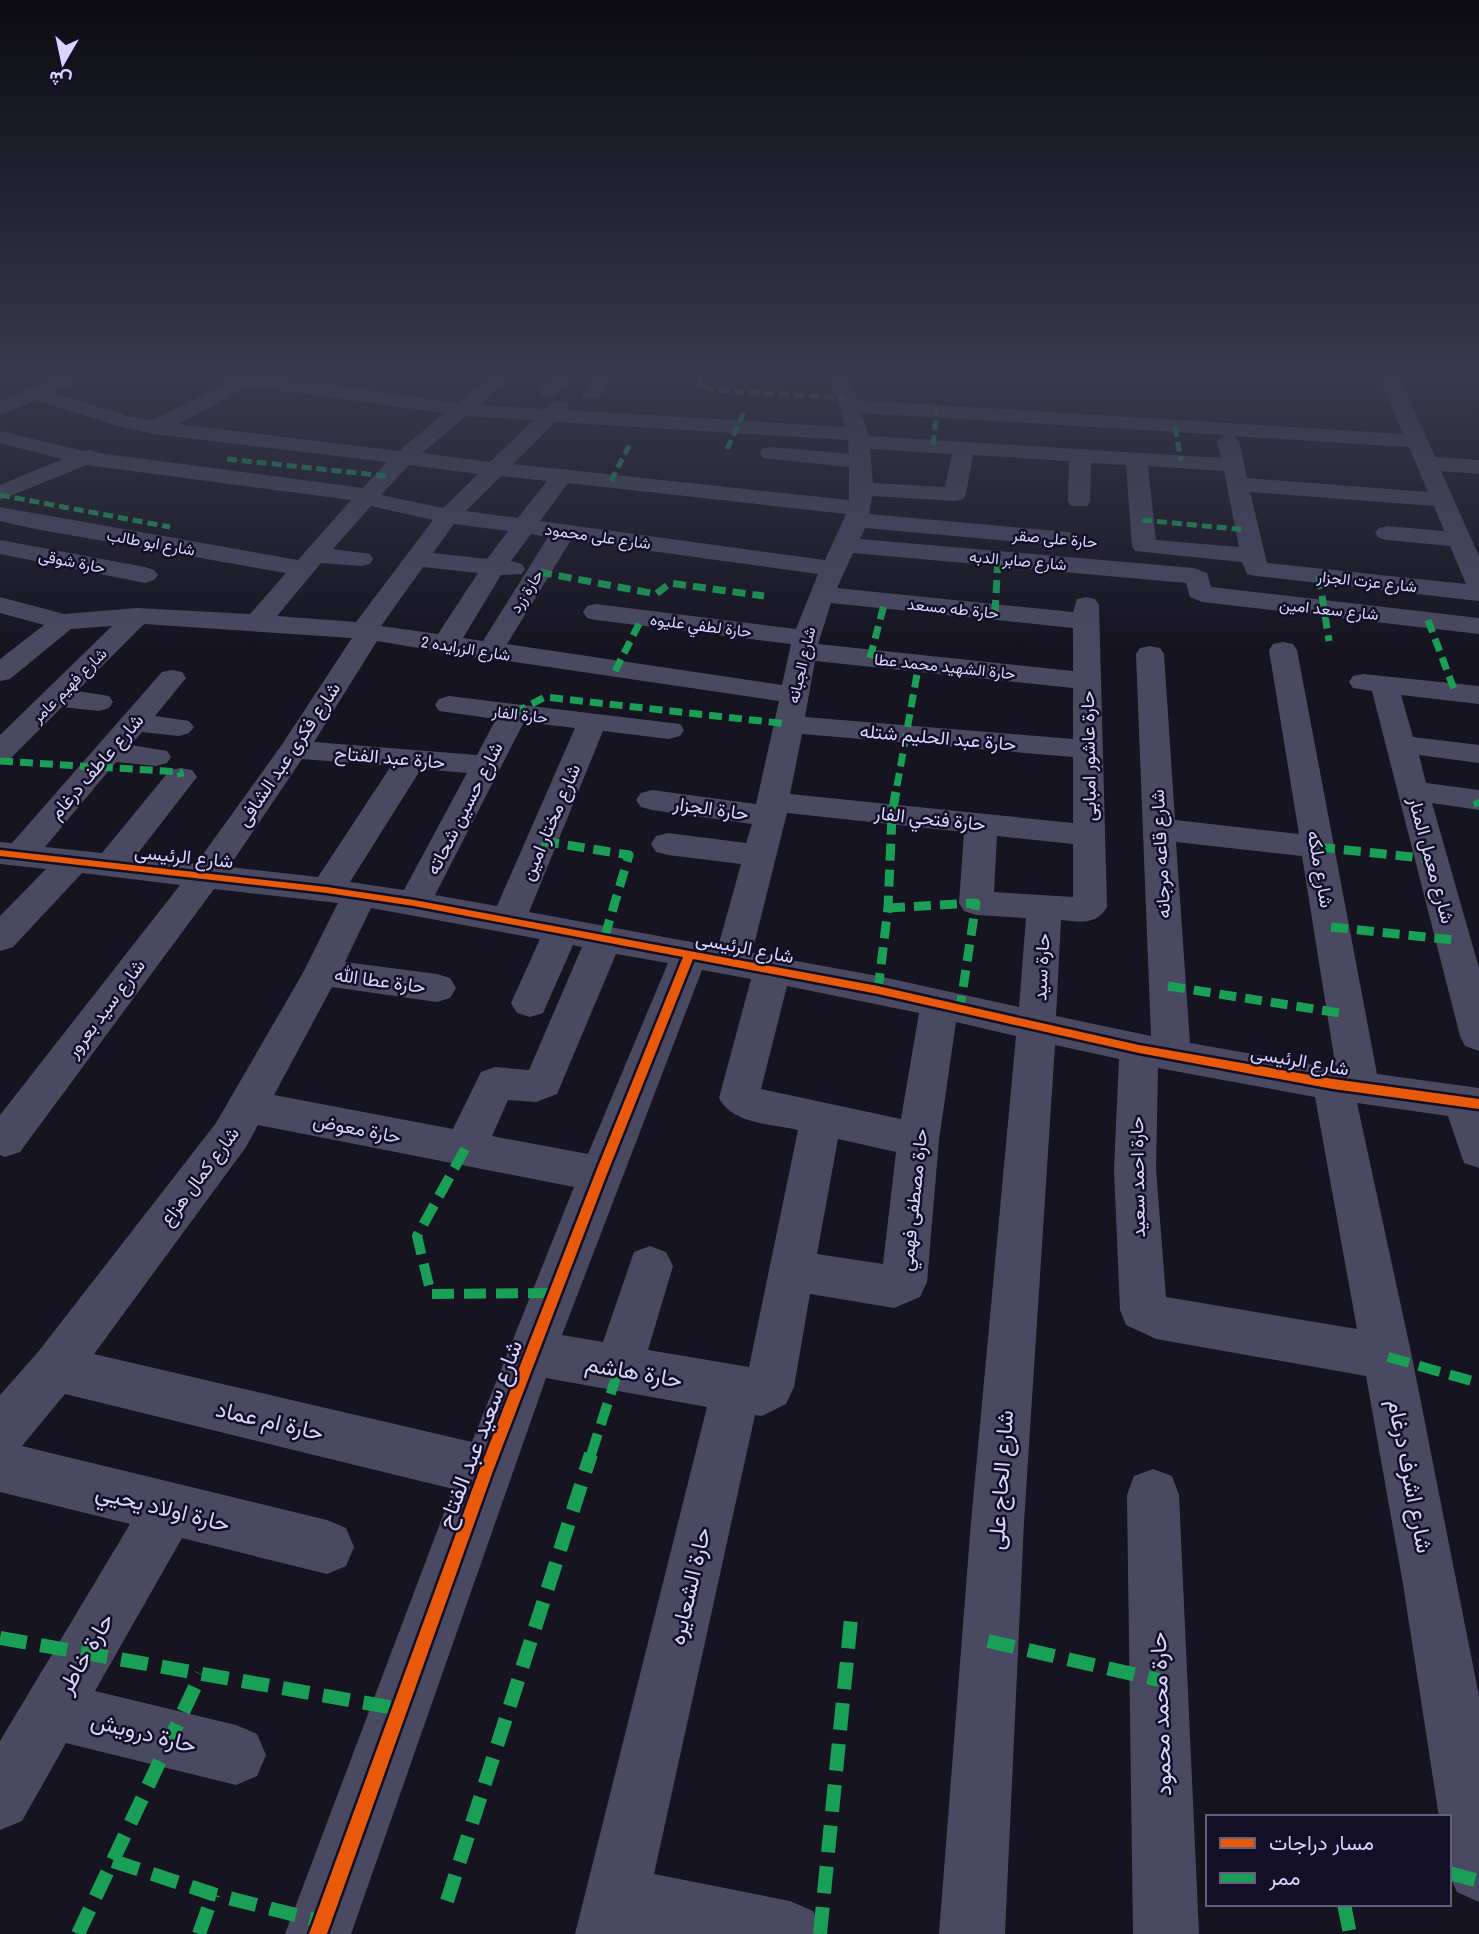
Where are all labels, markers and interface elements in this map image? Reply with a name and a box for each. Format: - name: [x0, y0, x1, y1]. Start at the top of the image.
- north arrow: [28, 28, 98, 98]
- text: ش: [47, 65, 74, 94]
- street label: شارع على محمود: [544, 518, 652, 555]
- street label: شارع ابو طالب: [105, 523, 197, 562]
- street label: حارة على صقر: [1011, 523, 1099, 553]
- street label: حارة شوقى: [37, 544, 108, 578]
- street label: شارع صابر الدبه: [968, 545, 1068, 576]
- street label: حارة زرد: [504, 565, 548, 617]
- street label: شارع عزت الجزار: [1315, 565, 1418, 598]
- street label: حارة طه مسعد: [906, 592, 1000, 624]
- street label: شارع سعد امين: [1278, 593, 1380, 626]
- street label: حارة لطفي عليوه: [649, 608, 753, 645]
- street label: شارع الجبانه: [782, 625, 821, 706]
- street label: شارع الزرايده 2: [420, 630, 512, 667]
- street label: شارع فهيم عامر: [26, 643, 112, 729]
- street label: حارة الشهيد محمد عطا: [873, 648, 1017, 684]
- street label: شارع فكرى عبد الشافى: [230, 677, 346, 831]
- street label: حارة عاشور امبابى: [1074, 690, 1102, 822]
- street label: حارة الفار: [490, 700, 549, 728]
- street label: شارع عاطف درغام: [43, 708, 149, 824]
- street label: حارة عبد الحليم شتله: [859, 717, 1017, 757]
- street label: شارع حسين شحاته: [419, 737, 509, 879]
- street label: حارة عبد الفتاح: [334, 739, 446, 775]
- street label: شارع مختار امين: [514, 760, 586, 884]
- street label: شارع قاعه مرجانه: [1144, 789, 1176, 919]
- street label: حارة الجزار: [671, 790, 750, 826]
- street label: شارع معمل المنار: [1402, 793, 1461, 926]
- street label: حارة فتحي الفار: [872, 799, 987, 840]
- street label: شارع ملكه: [1301, 828, 1341, 910]
- street label: شارع الرئيسى: [133, 838, 235, 874]
- street label: شارع الرئيسى: [694, 925, 796, 969]
- street label: حارة سيد: [1026, 932, 1056, 1002]
- street label: شارع سيد بعرور: [59, 953, 151, 1063]
- street label: حارة عطا الله: [333, 961, 427, 999]
- street label: شارع الرئيسى: [1249, 1039, 1351, 1081]
- street label: حارة معوض: [311, 1107, 403, 1149]
- street label: حارة احمد سعيد: [1123, 1116, 1151, 1238]
- street label: شارع كمال هزاع: [153, 1121, 245, 1231]
- street label: حارة مصطفى فهمي: [893, 1128, 936, 1273]
- street label: شارع سعيد عبد الفتاح: [429, 1335, 530, 1533]
- street label: حارة هاشم: [583, 1347, 685, 1395]
- street label: حارة ام عماد: [213, 1393, 327, 1447]
- street label: شارع اشرف درغام: [1380, 1396, 1441, 1556]
- street label: شارع الحاج على: [980, 1409, 1021, 1551]
- street label: حارة اولاد يحيي: [92, 1475, 234, 1543]
- street label: حارة الشعايره: [660, 1524, 718, 1648]
- street label: حارة خاطر: [49, 1607, 121, 1700]
- street label: حارة محمد محمود: [1142, 1631, 1178, 1797]
- street label: حارة درويش: [88, 1704, 200, 1760]
- legend: [1206, 1815, 1451, 1906]
- text: مسار دراجات: [1269, 1828, 1374, 1857]
- text: ممر: [1268, 1863, 1300, 1892]

